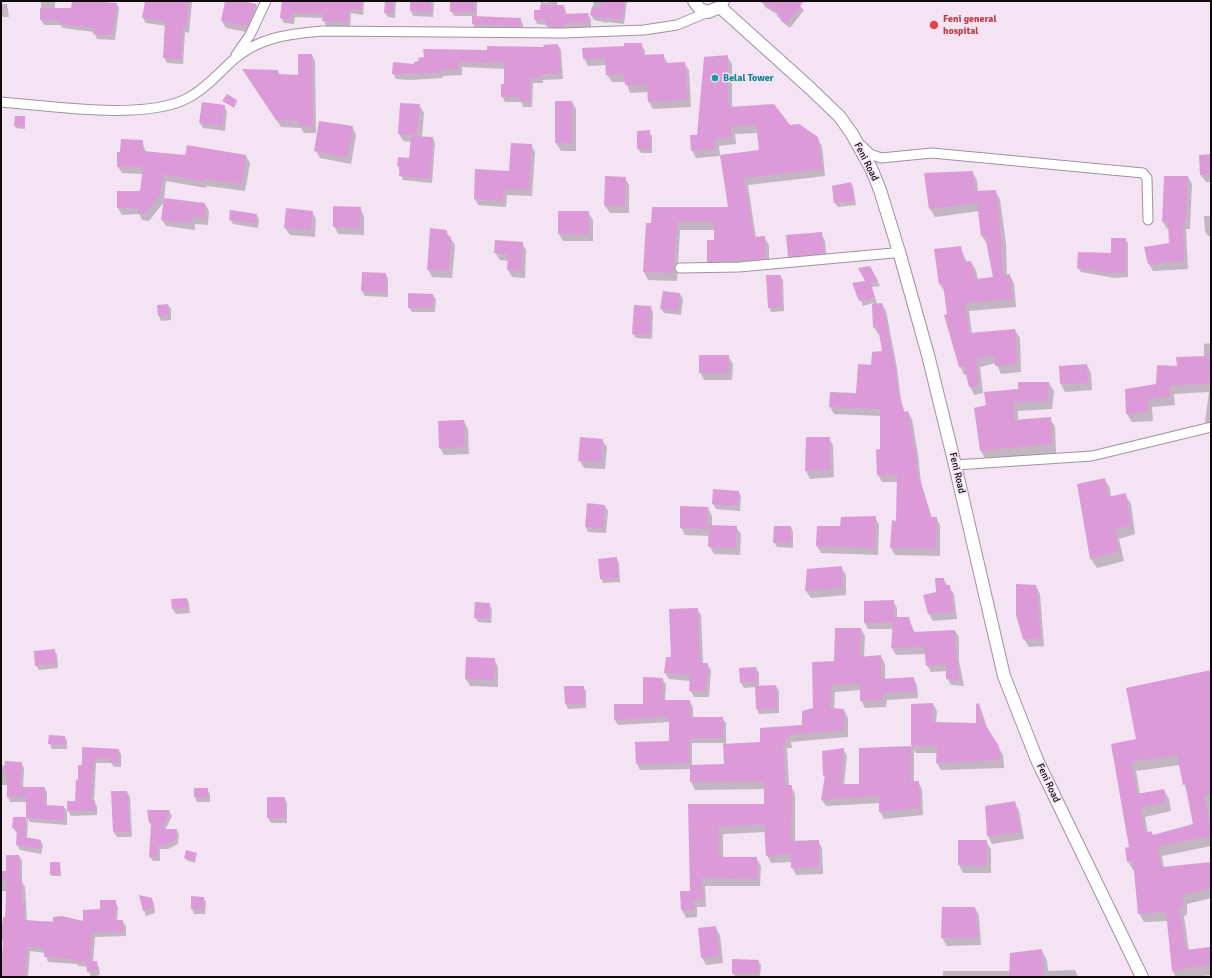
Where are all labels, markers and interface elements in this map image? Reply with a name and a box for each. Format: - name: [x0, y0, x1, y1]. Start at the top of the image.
- place label: Feni general hospital: [943, 13, 997, 36]
- marker: Feni general hospital: [928, 19, 940, 31]
- place label: Belal Tower: [723, 72, 774, 84]
- marker: Belal Tower: [710, 73, 720, 83]
- street label: Feni Road: [851, 141, 881, 183]
- street label: Feni Road: [946, 451, 968, 495]
- street label: Feni Road: [1034, 762, 1062, 804]

